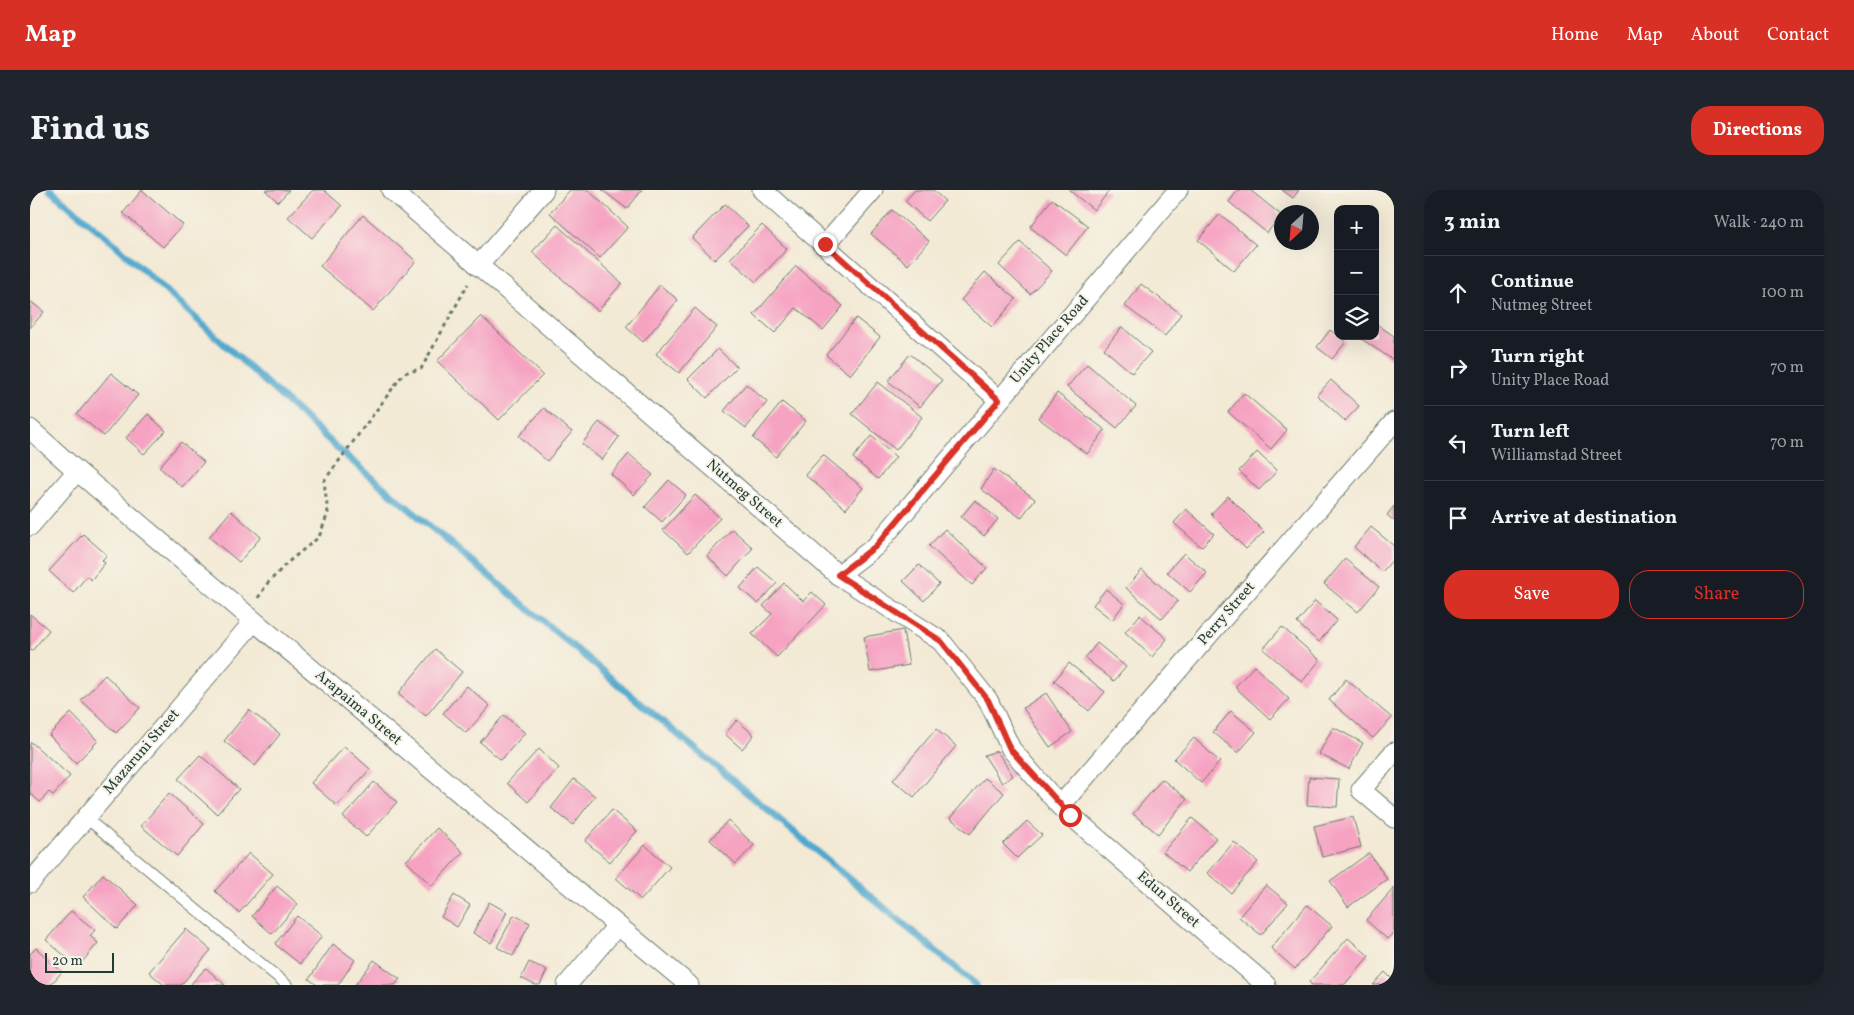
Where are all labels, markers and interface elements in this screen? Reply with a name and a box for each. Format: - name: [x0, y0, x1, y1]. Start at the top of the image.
- text: Map: [25, 18, 76, 52]
- text: Home: [1551, 23, 1599, 48]
- text: Map: [1627, 23, 1663, 48]
- text: About: [1691, 23, 1739, 48]
- text: Contact: [1767, 23, 1829, 48]
- text: Find us: [30, 106, 150, 154]
- button: Directions: [1691, 106, 1824, 155]
- north arrow: [1274, 205, 1319, 250]
- map controls: [1334, 205, 1379, 340]
- button: +: [1334, 205, 1379, 250]
- text: 3 min: [1444, 208, 1500, 237]
- text: Walk · 240 m: [1714, 212, 1804, 234]
- route end: [814, 233, 837, 256]
- button: −: [1334, 250, 1379, 295]
- text: Continue: [1491, 269, 1574, 295]
- icon: ahead: [1444, 279, 1472, 307]
- text: 100 m: [1761, 282, 1804, 304]
- street label: Unity Place Road: [1006, 291, 1094, 389]
- button: layers: [1334, 295, 1379, 340]
- text: Nutmeg Street: [1491, 295, 1593, 317]
- text: Turn right: [1491, 344, 1584, 370]
- icon: right: [1444, 354, 1472, 382]
- text: 70 m: [1770, 357, 1804, 379]
- text: Unity Place Road: [1491, 370, 1609, 392]
- text: Turn left: [1491, 419, 1570, 445]
- icon: left: [1444, 429, 1472, 457]
- text: 70 m: [1770, 432, 1804, 454]
- text: Williamstad Street: [1491, 445, 1623, 467]
- street label: Nutmeg Street: [701, 455, 787, 533]
- icon: arrive: [1444, 504, 1472, 532]
- text: Arrive at destination: [1491, 505, 1677, 531]
- button: Save: [1444, 570, 1619, 619]
- button: Share: [1629, 570, 1804, 619]
- street label: Perry Street: [1193, 578, 1261, 650]
- street label: Arapaima Street: [310, 665, 406, 751]
- street label: Mazaruni Street: [99, 705, 185, 799]
- route start: [1059, 804, 1082, 827]
- street label: Edun Street: [1132, 867, 1204, 933]
- scale bar: [45, 950, 114, 973]
- text: 20 m: [52, 952, 83, 971]

